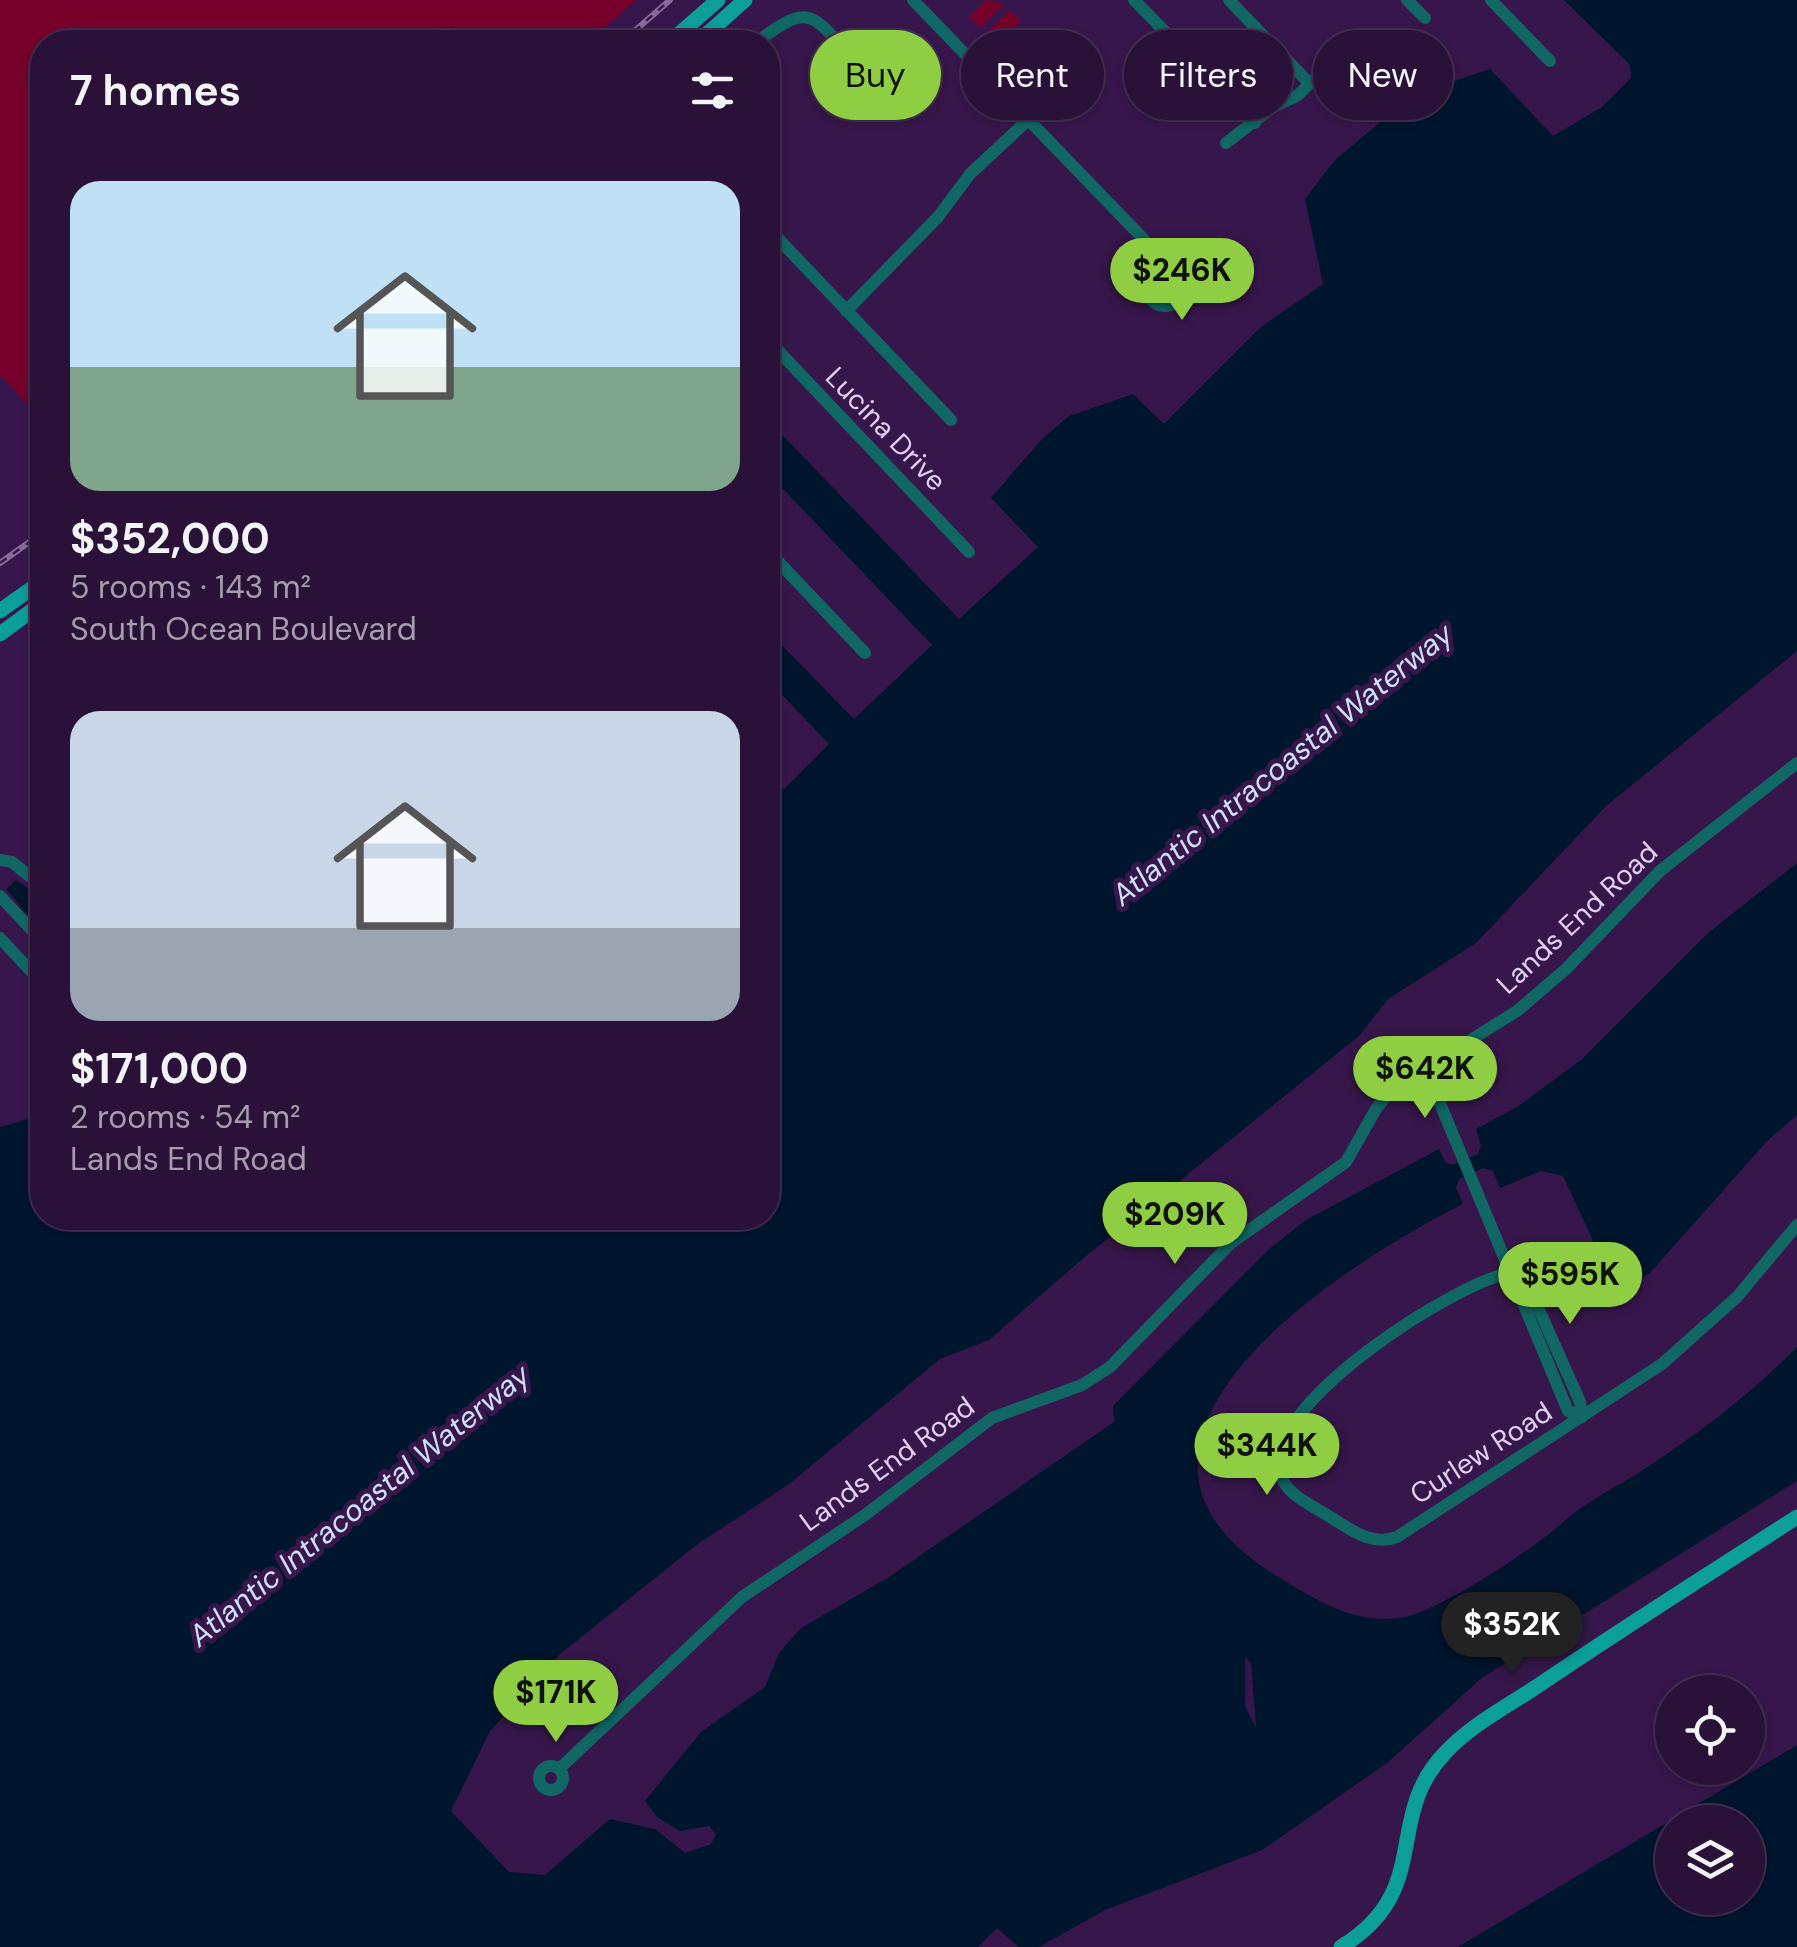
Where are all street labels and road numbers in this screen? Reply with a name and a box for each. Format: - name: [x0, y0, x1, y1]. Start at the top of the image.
- street label: Lucina Drive: [818, 359, 954, 499]
- street label: Lands End Road: [1489, 834, 1665, 1002]
- street label: Lands End Road: [792, 1388, 982, 1540]
- street label: Curlew Road: [1403, 1393, 1559, 1513]

